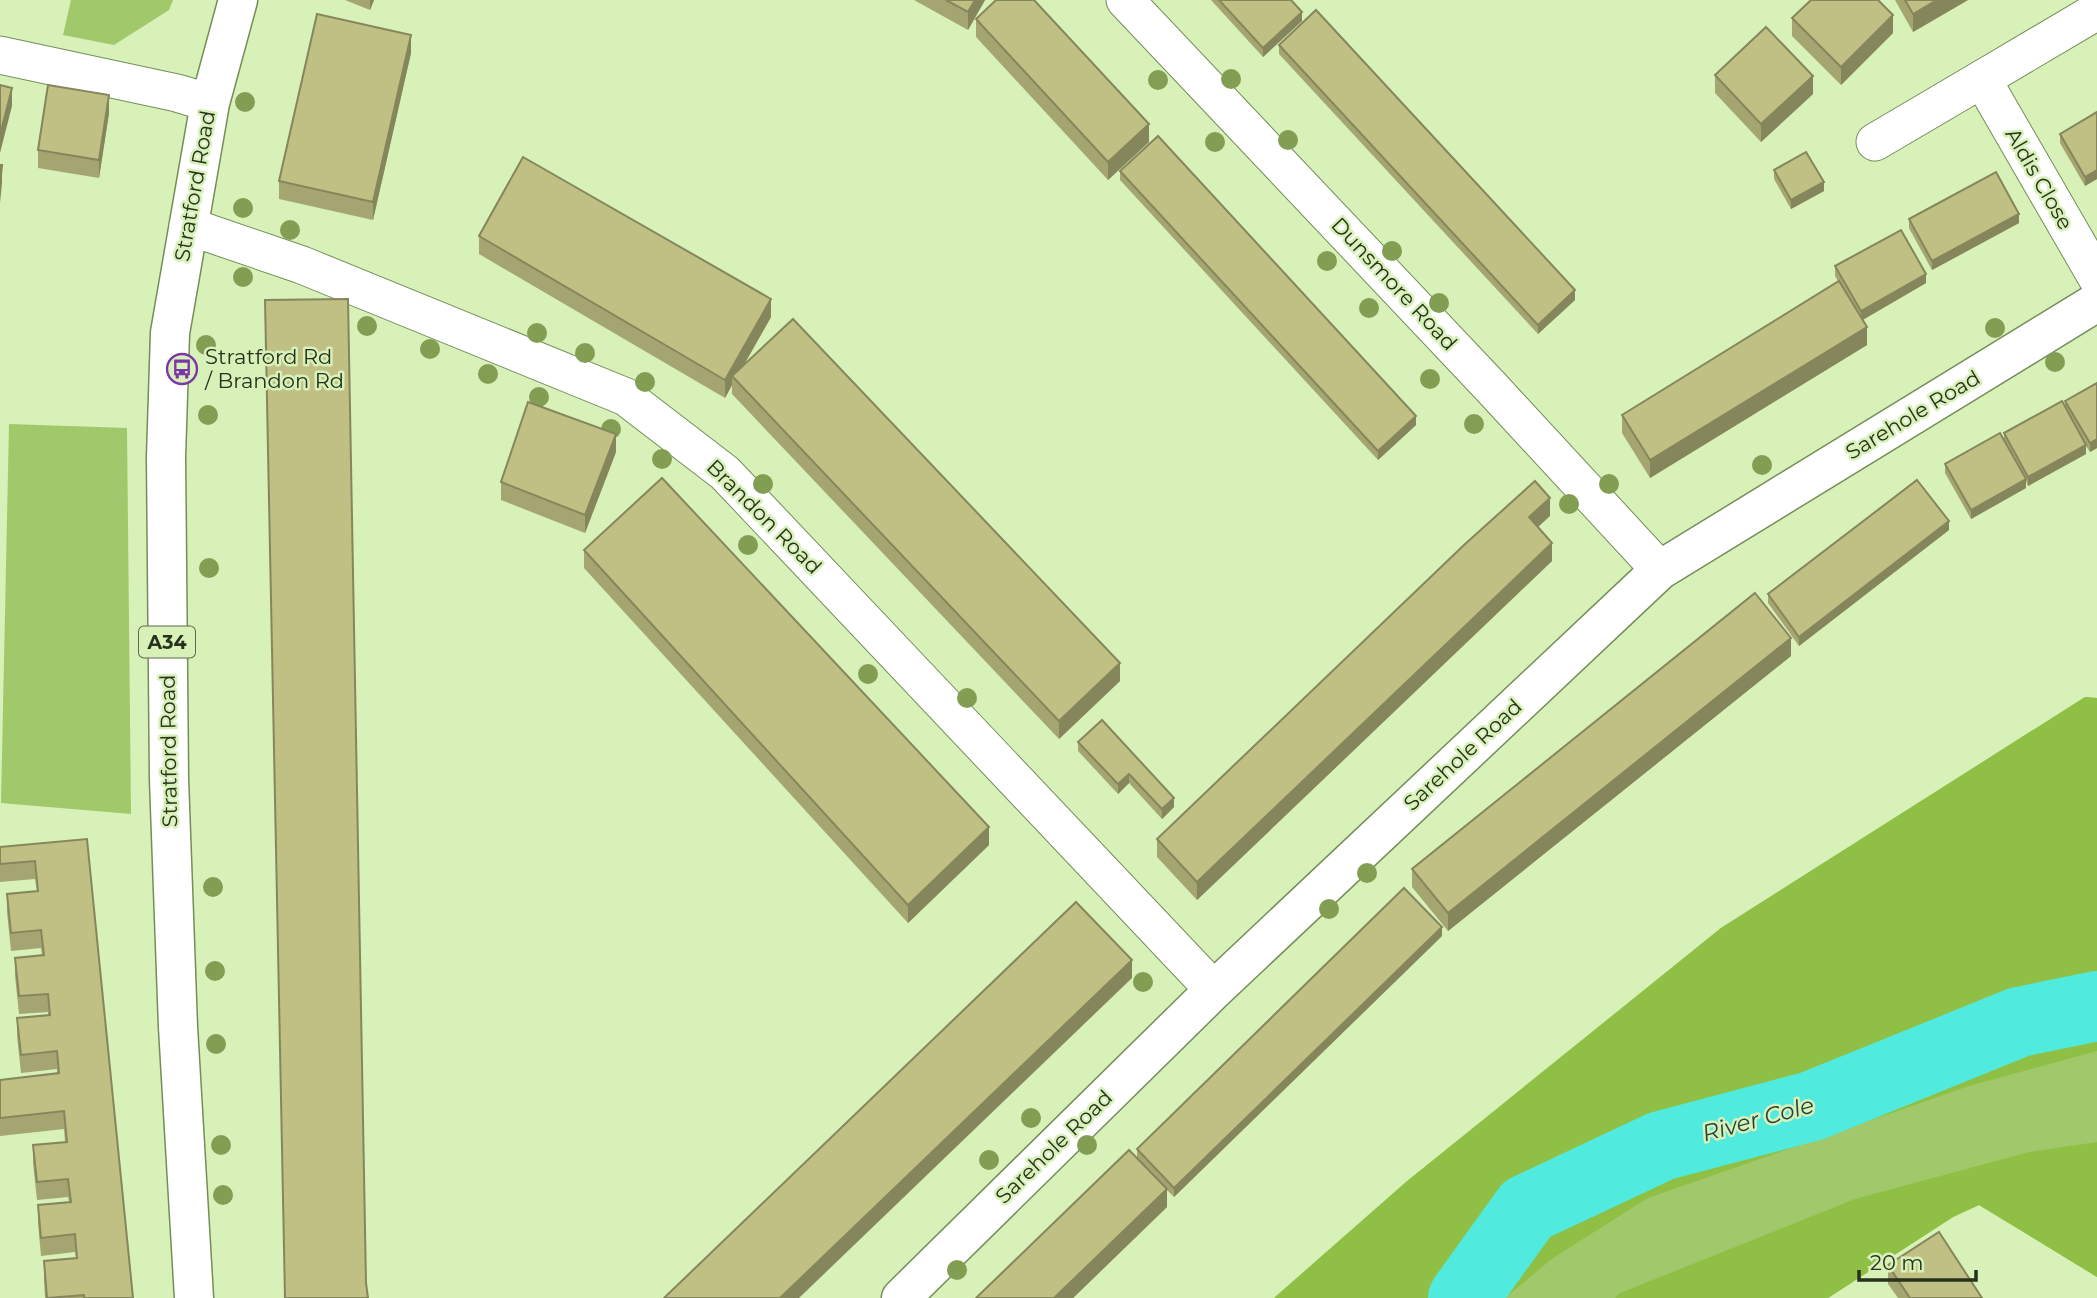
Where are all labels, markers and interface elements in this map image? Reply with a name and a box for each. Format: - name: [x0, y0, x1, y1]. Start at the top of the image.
- street label: Stratford Road: [169, 108, 220, 263]
- street label: Aldis Close: [2000, 124, 2079, 234]
- street label: Dunsmore Road: [1326, 212, 1462, 355]
- place label: Stratford Rd / Brandon Rd: [204, 344, 344, 393]
- bus stop icon: Stratford Rd / Brandon Rd: [165, 352, 199, 386]
- street label: Sarehole Road: [1841, 365, 1984, 464]
- street label: Brandon Road: [702, 454, 827, 579]
- road number: A34: [139, 626, 195, 657]
- street label: Stratford Road: [155, 674, 182, 828]
- street label: Sarehole Road: [1398, 694, 1527, 816]
- street label: Sarehole Road: [990, 1085, 1117, 1209]
- water label: River Cole: [1699, 1091, 1817, 1147]
- scale bar: [1859, 1238, 1976, 1282]
- text: 20 m: [1870, 1250, 1924, 1275]

